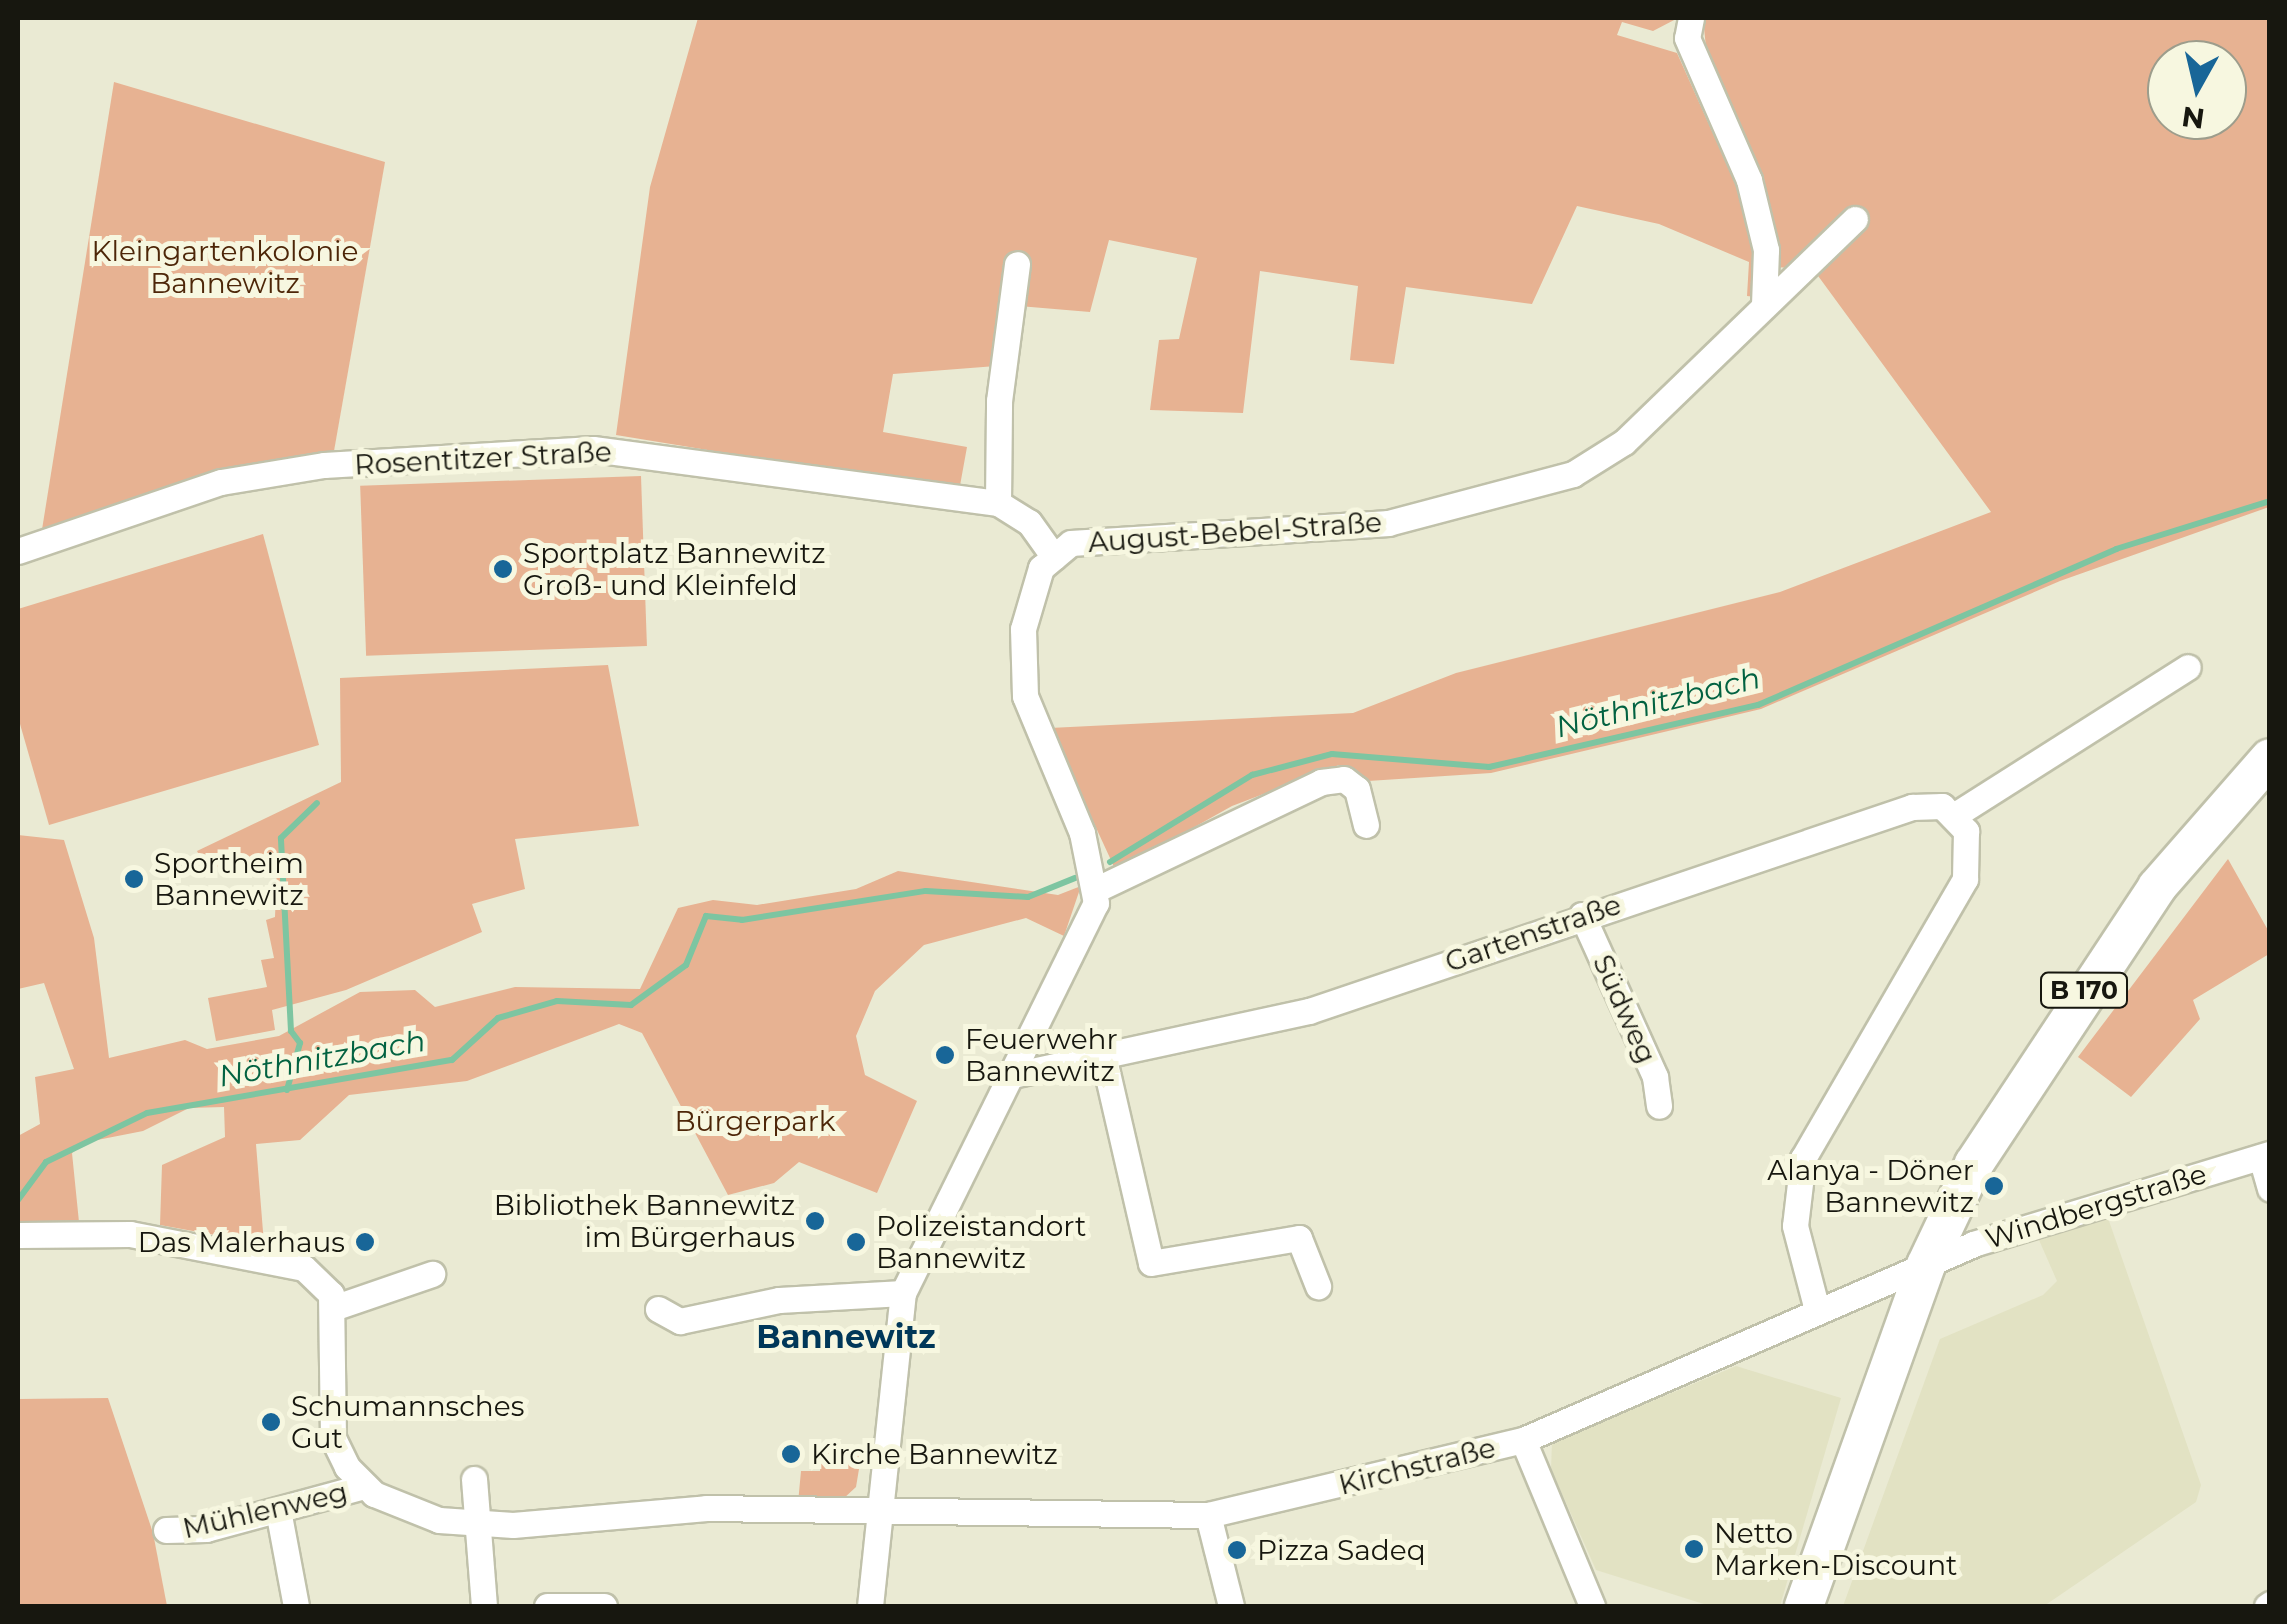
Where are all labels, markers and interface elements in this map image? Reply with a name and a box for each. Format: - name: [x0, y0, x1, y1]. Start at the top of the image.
- north arrow: [2147, 40, 2247, 140]
- text: N: [2180, 99, 2207, 136]
- park label: Kleingartenkolonie Bannewitz: [91, 234, 359, 300]
- street label: Rosentitzer Straße: [353, 434, 613, 482]
- street label: August-Bebel-Straße: [1087, 505, 1383, 559]
- place label: Sportplatz Bannewitz Groß- und Kleinfeld: [523, 536, 826, 602]
- marker: Sportplatz Bannewitz Groß- und Kleinfeld: [492, 558, 514, 580]
- water label: Nöthnitzbach: [1552, 660, 1764, 746]
- place label: Sportheim Bannewitz: [154, 846, 304, 912]
- marker: Sportheim Bannewitz: [123, 868, 145, 890]
- street label: Gartenstraße: [1441, 887, 1625, 979]
- street label: Südweg: [1586, 949, 1664, 1069]
- road number: B 170: [2039, 970, 2129, 1010]
- place label: Feuerwehr Bannewitz: [965, 1022, 1118, 1088]
- water label: Nöthnitzbach: [216, 1023, 428, 1095]
- marker: Feuerwehr Bannewitz: [934, 1044, 956, 1066]
- park label: Bürgerpark: [674, 1104, 836, 1138]
- place label: Alanya - Döner Bannewitz: [1767, 1153, 1974, 1219]
- street label: Windbergstraße: [1981, 1156, 2211, 1256]
- marker: Alanya - Döner Bannewitz: [1983, 1175, 2005, 1197]
- place label: Bibliothek Bannewitz im Bürgerhaus: [494, 1188, 795, 1254]
- place label: Polizeistandort Bannewitz: [876, 1209, 1086, 1275]
- marker: Bibliothek Bannewitz im Bürgerhaus: [804, 1210, 826, 1232]
- place label: Das Malerhaus: [138, 1225, 345, 1259]
- marker: Das Malerhaus: [354, 1231, 376, 1253]
- marker: Polizeistandort Bannewitz: [845, 1231, 867, 1253]
- district label: Bannewitz: [756, 1318, 936, 1356]
- place label: Schumannsches Gut: [291, 1389, 524, 1455]
- marker: Schumannsches Gut: [260, 1411, 282, 1433]
- street label: Kirchstraße: [1335, 1430, 1499, 1502]
- place label: Kirche Bannewitz: [811, 1437, 1058, 1471]
- marker: Kirche Bannewitz: [780, 1443, 802, 1465]
- street label: Mühlenweg: [179, 1475, 351, 1545]
- place label: Netto Marken-Discount: [1714, 1516, 1957, 1582]
- place label: Pizza Sadeq: [1257, 1533, 1426, 1567]
- marker: Netto Marken-Discount: [1683, 1538, 1705, 1560]
- marker: Pizza Sadeq: [1226, 1539, 1248, 1561]

